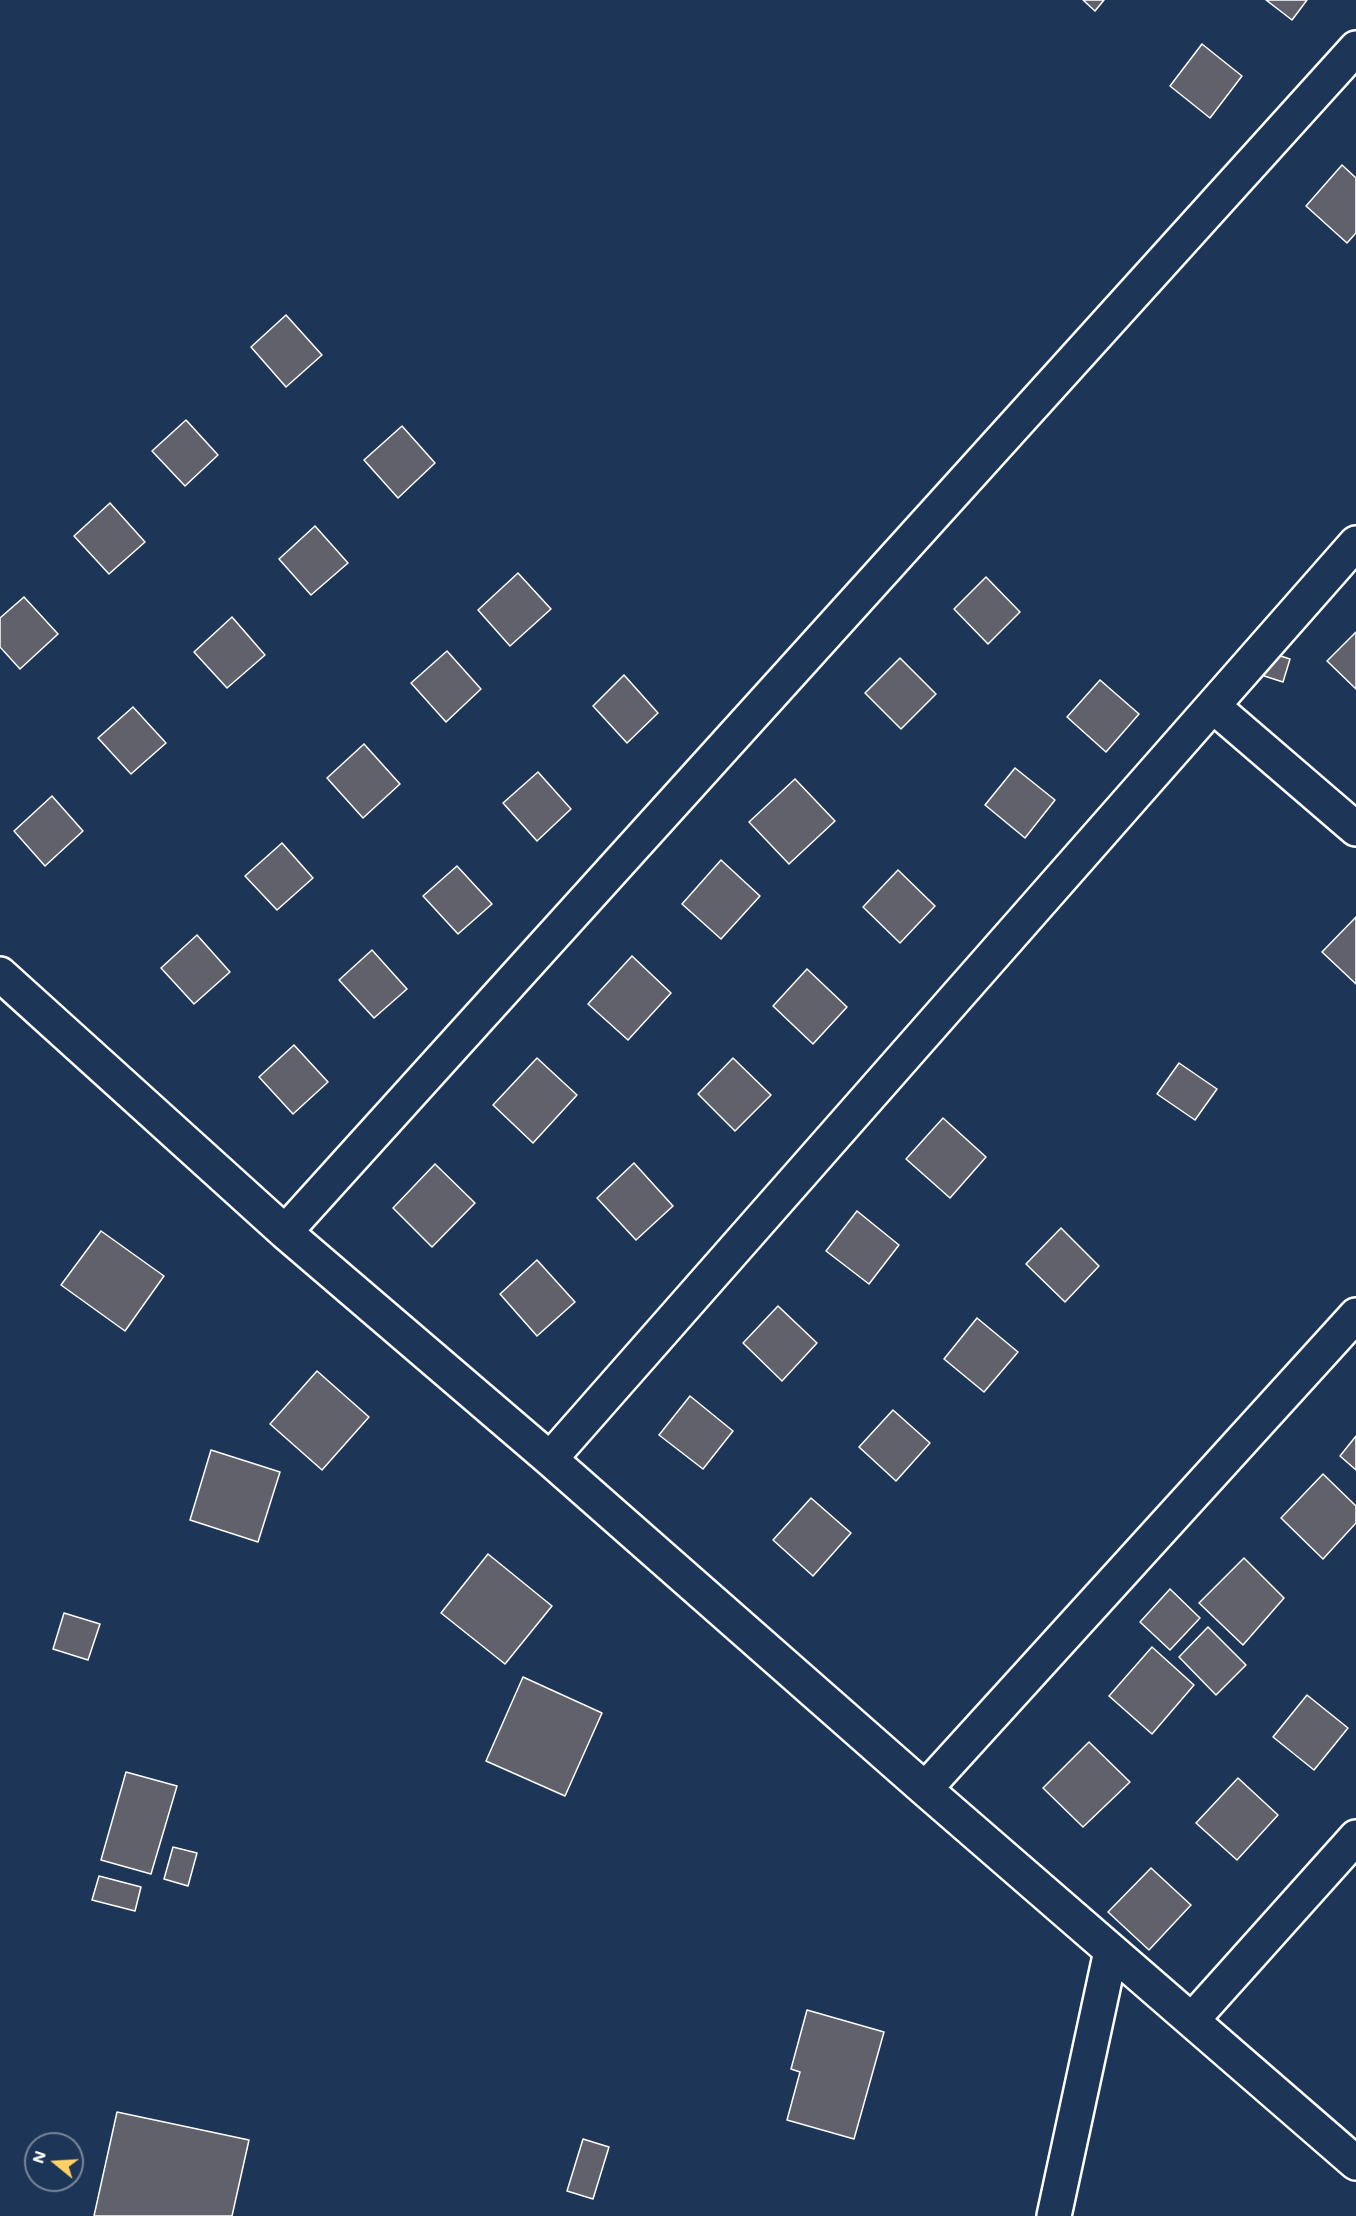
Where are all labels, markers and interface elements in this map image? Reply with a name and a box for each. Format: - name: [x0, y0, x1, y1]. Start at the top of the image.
- north arrow: [24, 2132, 84, 2192]
- text: N: [26, 2148, 50, 2166]

